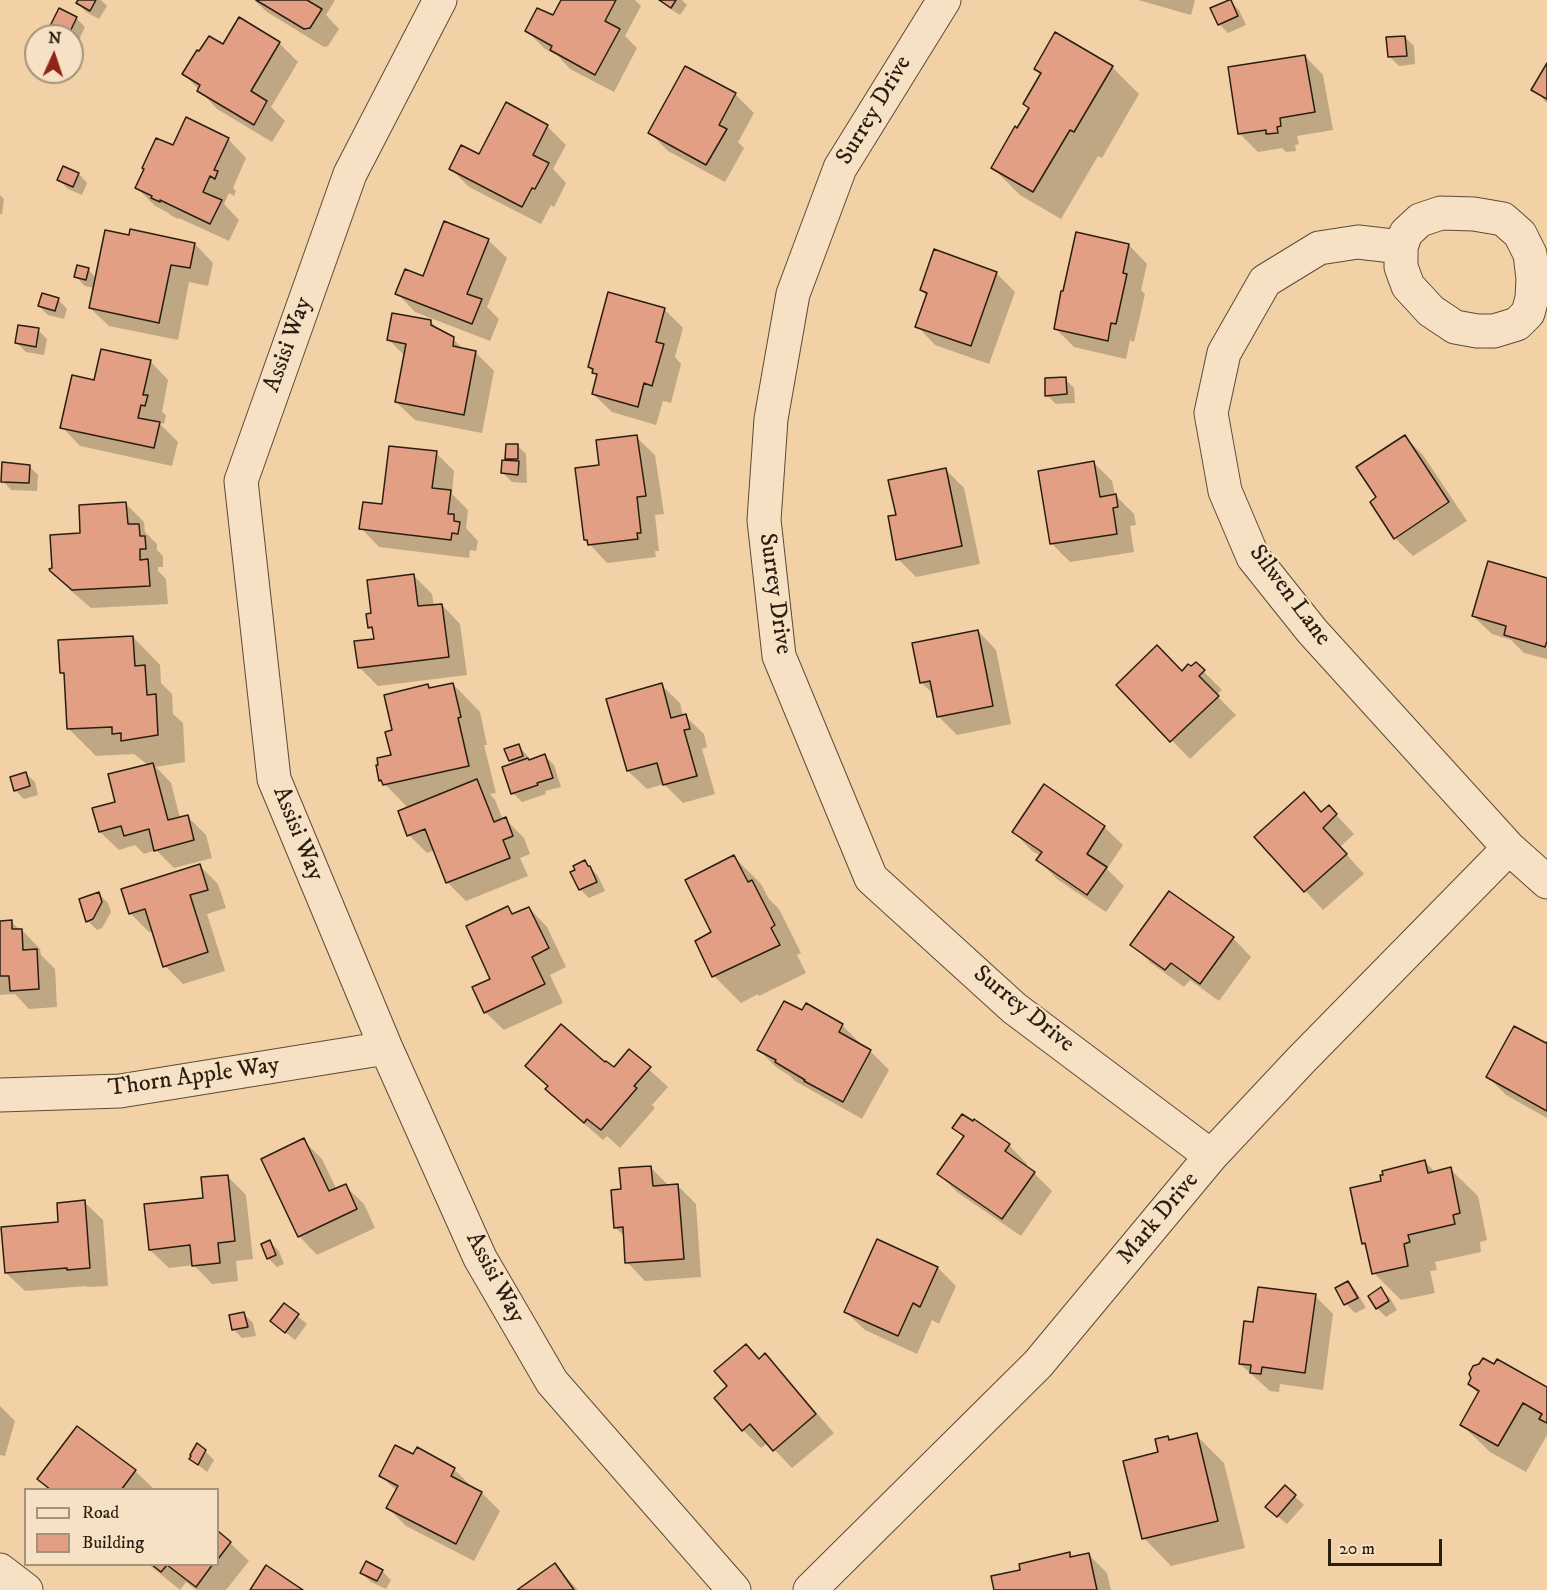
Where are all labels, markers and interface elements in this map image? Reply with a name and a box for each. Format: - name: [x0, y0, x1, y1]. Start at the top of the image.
- north arrow: [24, 24, 84, 84]
- text: N: [48, 28, 62, 48]
- street label: Surrey Drive: [831, 51, 919, 171]
- street label: Assisi Way: [259, 294, 319, 396]
- street label: Surrey Drive: [751, 532, 797, 656]
- street label: Silwen Lane: [1242, 540, 1336, 652]
- street label: Assisi Way: [265, 783, 329, 885]
- street label: Surrey Drive: [967, 960, 1079, 1060]
- street label: Thorn Apple Way: [107, 1052, 281, 1104]
- street label: Mark Drive: [1112, 1167, 1206, 1271]
- street label: Assisi Way: [458, 1228, 530, 1328]
- legend: [24, 1488, 219, 1566]
- text: Road: [82, 1502, 119, 1524]
- scale bar: [1331, 1527, 1445, 1565]
- text: Building: [82, 1532, 144, 1554]
- text: 20 m: [1339, 1538, 1375, 1560]

